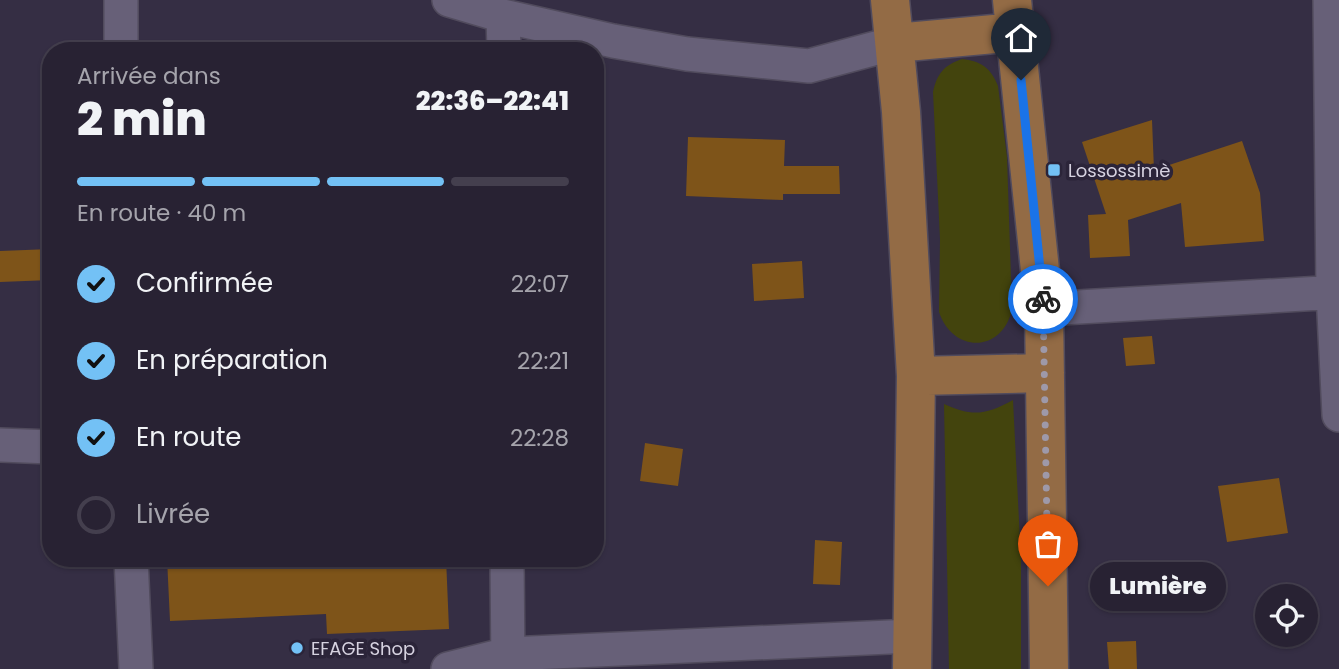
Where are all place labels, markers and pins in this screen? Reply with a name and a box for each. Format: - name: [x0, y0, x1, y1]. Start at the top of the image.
- pin: [991, 8, 1051, 80]
- place label: Lossossimè: [1068, 158, 1171, 183]
- marker: Lossossimè: [1046, 162, 1062, 178]
- pin: [1018, 514, 1078, 586]
- callout: Lumière: [1090, 562, 1226, 610]
- place label: EFAGE Shop: [311, 636, 415, 661]
- marker: EFAGE Shop: [289, 640, 305, 656]

